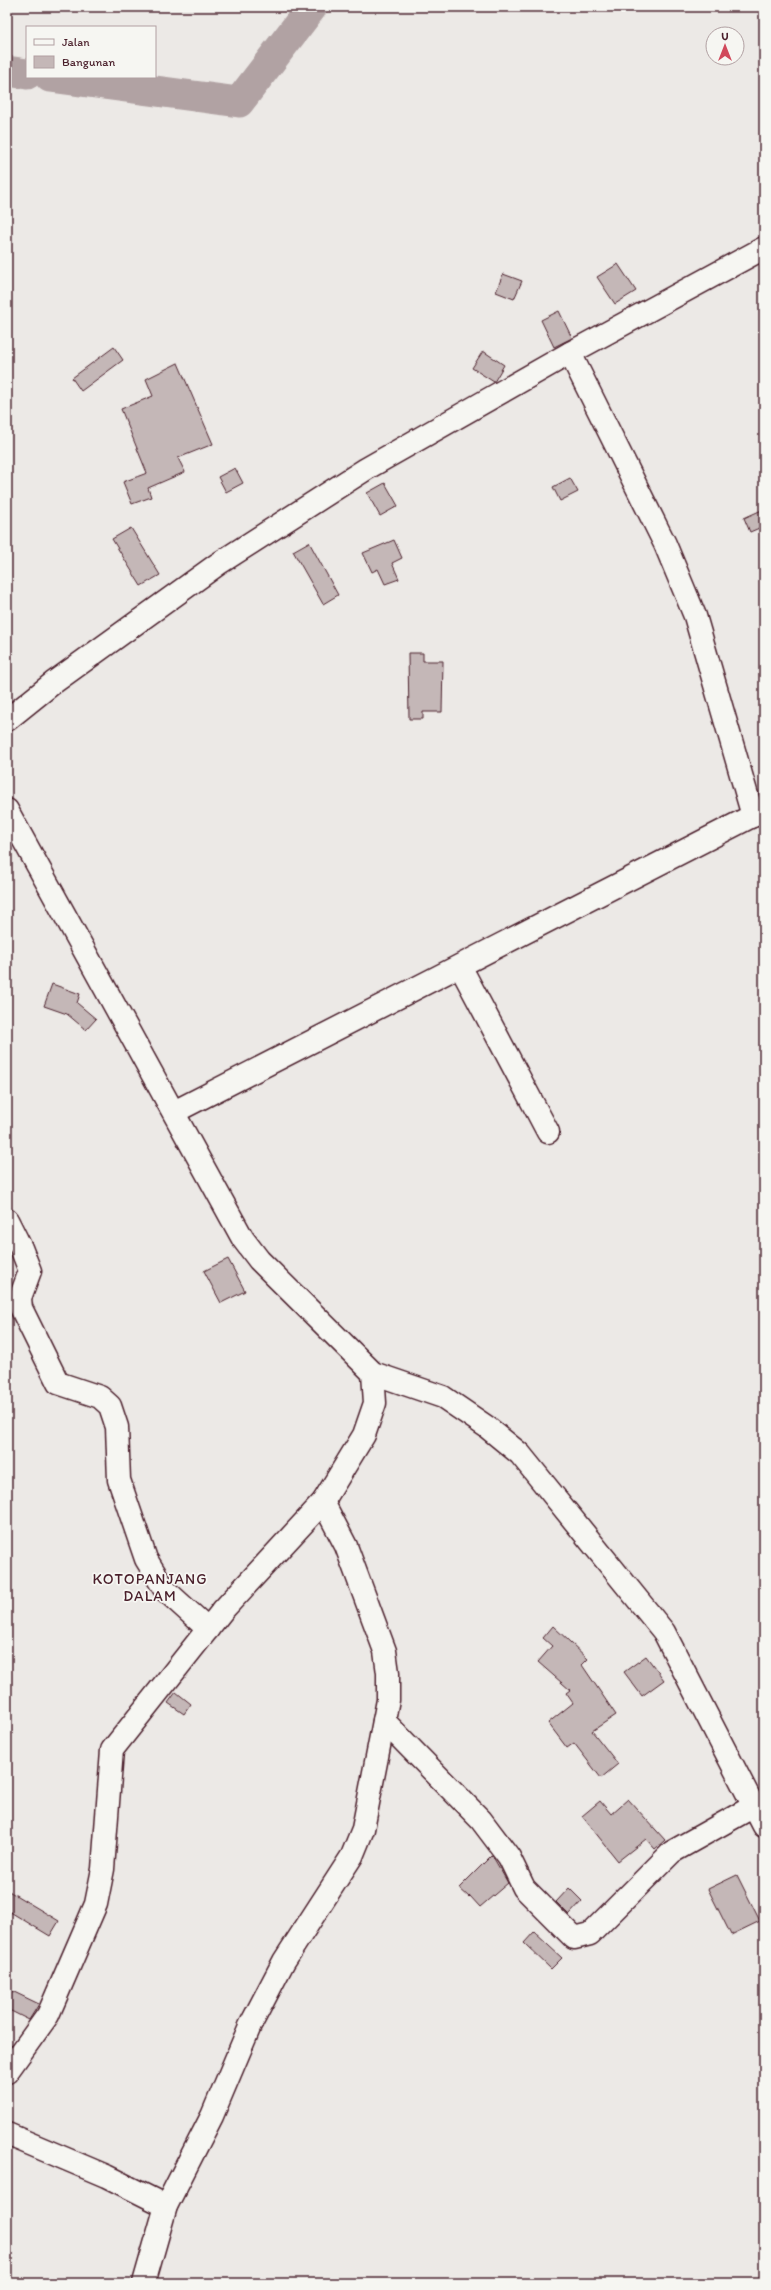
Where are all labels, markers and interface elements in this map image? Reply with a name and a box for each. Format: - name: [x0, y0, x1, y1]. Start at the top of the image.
- legend: [26, 26, 156, 78]
- north arrow: [705, 26, 745, 66]
- text: U: [721, 30, 729, 43]
- text: Jalan: [62, 35, 90, 49]
- text: Bangunan: [62, 55, 115, 69]
- district label: KOTOPANJANG DALAM: [92, 1570, 208, 1605]

